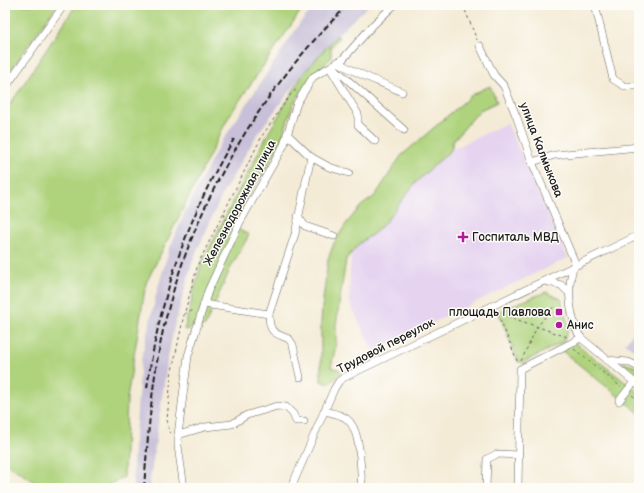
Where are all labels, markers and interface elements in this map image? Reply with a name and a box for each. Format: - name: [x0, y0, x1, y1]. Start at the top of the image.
- street label: улица Калмыкова: [516, 100, 566, 200]
- street label: Железнодорожная улица: [200, 137, 280, 269]
- place label: Госпиталь МВД: [472, 230, 560, 245]
- marker: Госпиталь МВД: [457, 231, 469, 243]
- place label: площадь Павлова: [449, 305, 551, 320]
- marker: площадь Павлова: [554, 307, 564, 317]
- street label: Трудовой переулок: [335, 315, 438, 377]
- place label: Анис: [566, 318, 594, 333]
- marker: Анис: [554, 320, 564, 330]

